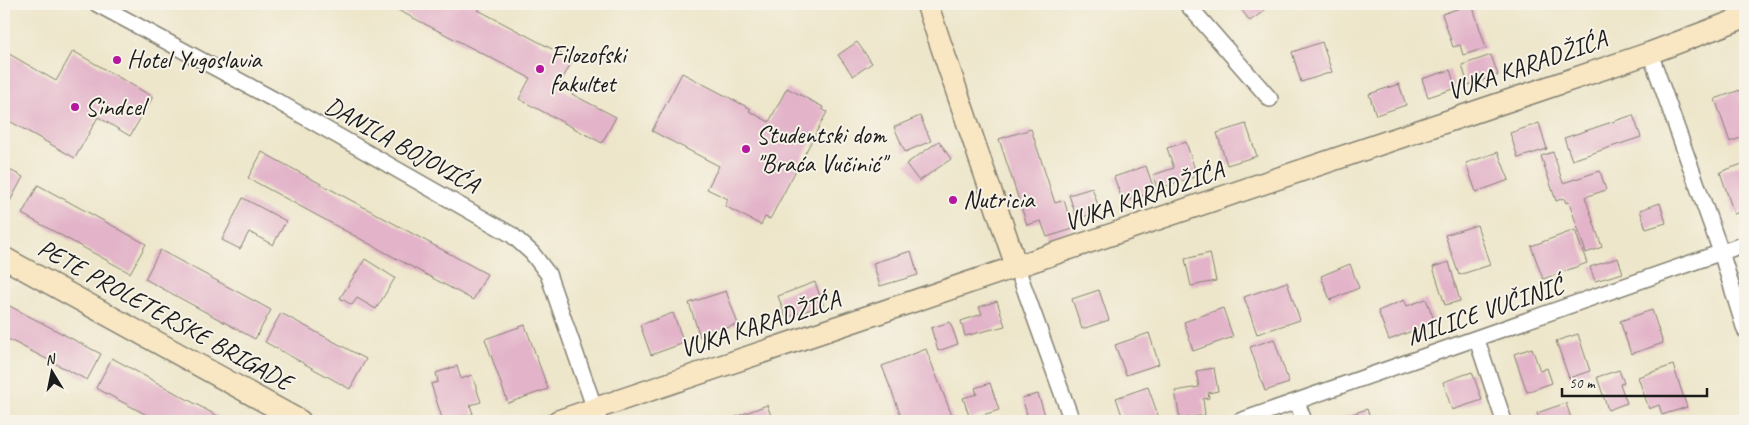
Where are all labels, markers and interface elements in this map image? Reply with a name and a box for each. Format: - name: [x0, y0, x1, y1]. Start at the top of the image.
- street label: VUKA KARADŽIĆA: [1443, 22, 1612, 107]
- place label: Filozofski fakultet: [550, 39, 629, 100]
- place label: Hotel Yugoslavia: [127, 44, 263, 76]
- marker: Hotel Yugoslavia: [111, 54, 123, 66]
- marker: Filozofski fakultet: [534, 63, 546, 75]
- street label: DANILA BOJOVIĆA: [319, 89, 486, 201]
- place label: Sindcel: [85, 91, 150, 123]
- marker: Sindcel: [69, 101, 81, 113]
- place label: Studentski dom "Braća Vučinić": [756, 119, 891, 180]
- marker: Studentski dom "Braća Vučinić": [740, 143, 752, 155]
- street label: VUKA KARADŽIĆA: [1060, 153, 1229, 238]
- place label: Nutricia: [963, 184, 1036, 216]
- marker: Nutricia: [947, 194, 959, 206]
- street label: PETE PROLETERSKE BRIGADE: [32, 232, 301, 400]
- street label: MILICE VUČINIĆ: [1403, 268, 1570, 353]
- street label: VUKA KARADŽIĆA: [676, 283, 846, 365]
- north arrow: [28, 348, 78, 398]
- text: N: [44, 350, 58, 369]
- scale bar: [1562, 365, 1706, 397]
- text: 50 m: [1569, 374, 1596, 393]

